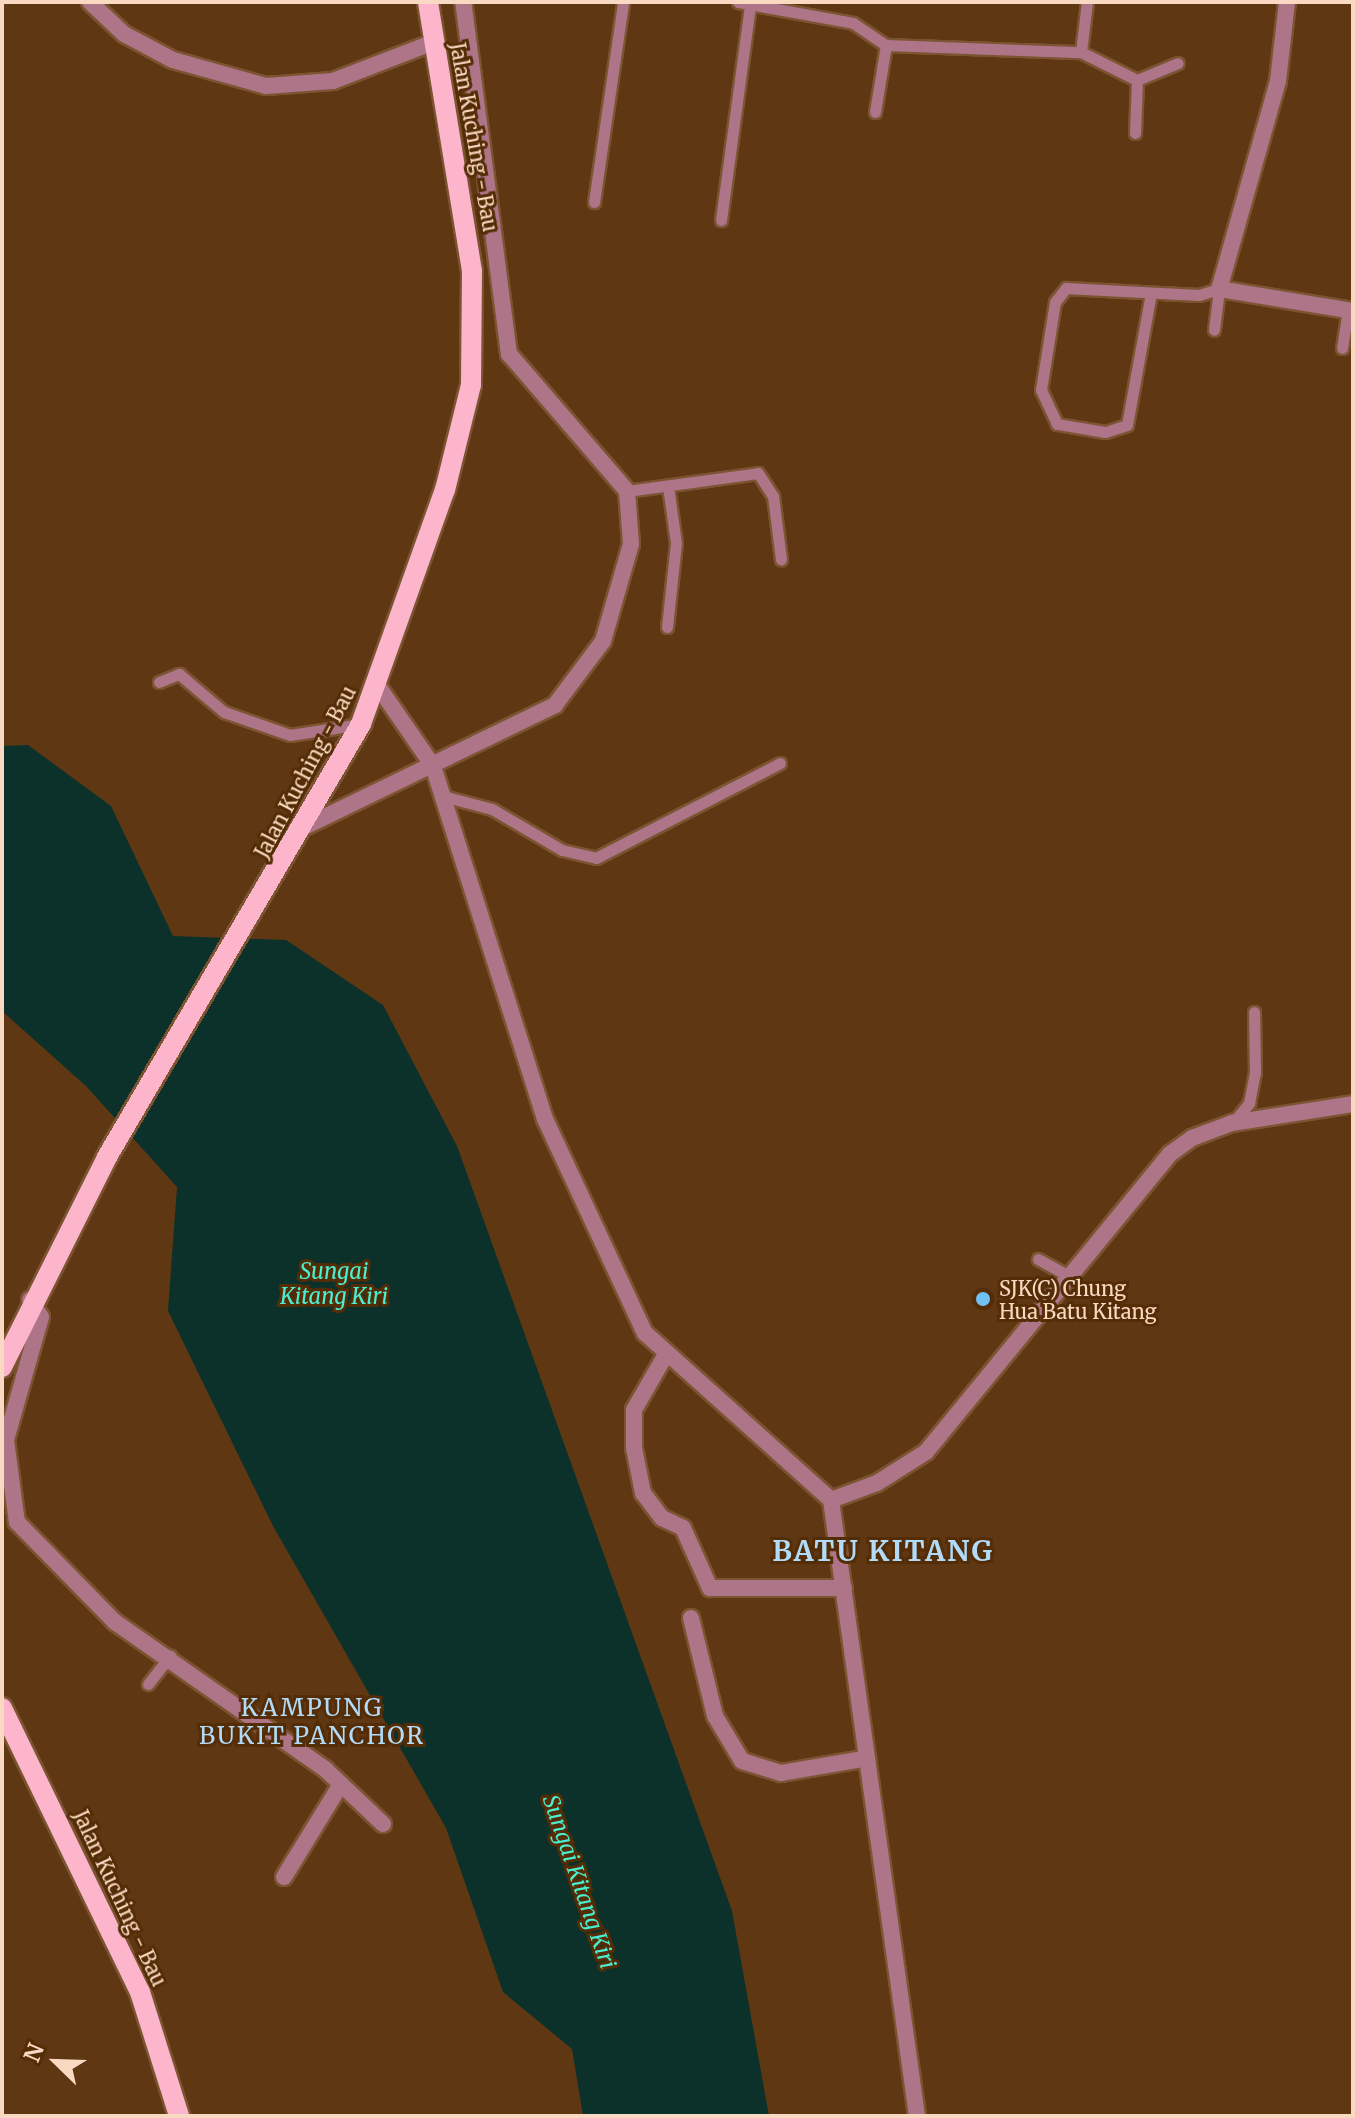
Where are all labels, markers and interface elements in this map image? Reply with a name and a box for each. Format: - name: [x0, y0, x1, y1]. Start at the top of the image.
- street label: Jalan Kuching - Bau: [446, 41, 502, 233]
- street label: Jalan Kuching - Bau: [249, 682, 361, 862]
- water label: Sungai Kitang Kiri: [280, 1258, 388, 1310]
- place label: SJK(C) Chung Hua Batu Kitang: [999, 1276, 1157, 1323]
- marker: SJK(C) Chung Hua Batu Kitang: [974, 1290, 992, 1308]
- district label: BATU KITANG: [772, 1534, 994, 1568]
- district label: KAMPUNG BUKIT PANCHOR: [199, 1694, 425, 1750]
- water label: Sungai Kitang Kiri: [537, 1792, 621, 1972]
- street label: Jalan Kuching - Bau: [69, 1806, 171, 1990]
- north arrow: [16, 2022, 96, 2102]
- text: N: [18, 2039, 50, 2066]

